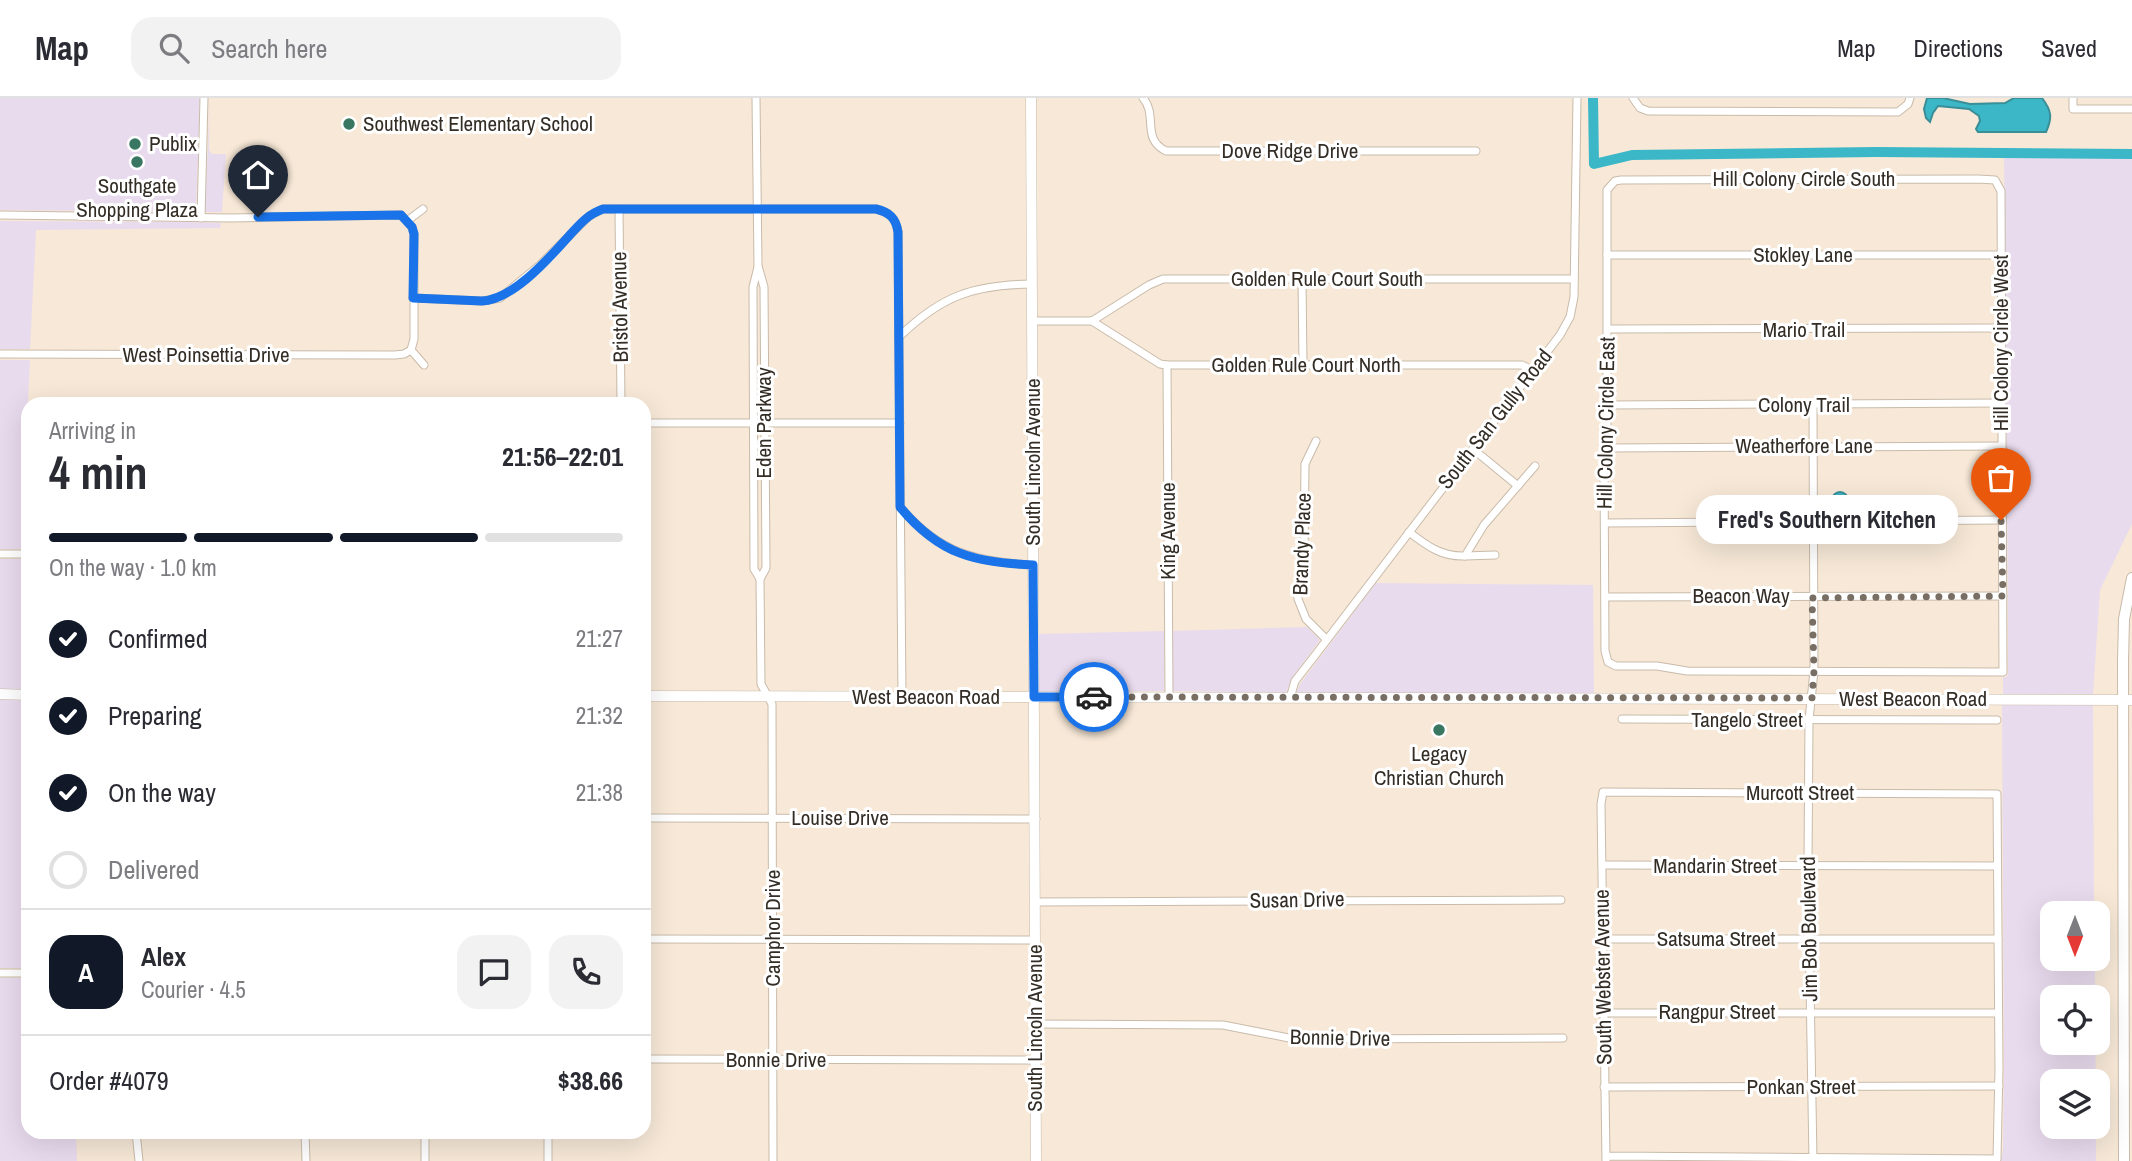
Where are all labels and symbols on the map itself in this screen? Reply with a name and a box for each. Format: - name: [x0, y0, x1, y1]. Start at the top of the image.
- place label: Southwest Elementary School: [363, 109, 593, 138]
- marker: Southwest Elementary School: [341, 116, 357, 132]
- place label: Publix: [149, 129, 197, 158]
- marker: Publix: [127, 136, 143, 152]
- street label: Dove Ridge Drive: [1222, 136, 1358, 165]
- pin: [228, 145, 288, 217]
- marker: Southgate Shopping Plaza: [129, 154, 145, 170]
- street label: Hill Colony Circle South: [1713, 164, 1895, 193]
- place label: Southgate Shopping Plaza: [76, 171, 198, 224]
- street label: Stokley Lane: [1753, 240, 1853, 269]
- street label: Bristol Avenue: [604, 251, 635, 363]
- street label: Hill Colony Circle West: [1986, 254, 2015, 431]
- street label: Golden Rule Court South: [1231, 264, 1423, 293]
- street label: Mario Trail: [1763, 315, 1845, 344]
- street label: Hill Colony Circle East: [1589, 336, 1622, 509]
- street label: West Poinsettia Drive: [122, 340, 290, 369]
- street label: South San Gully Road: [1431, 343, 1558, 495]
- street label: Golden Rule Court North: [1211, 350, 1401, 379]
- street label: Eden Parkway: [749, 367, 778, 479]
- street label: South Lincoln Avenue: [1018, 378, 1047, 546]
- street label: Colony Trail: [1758, 390, 1850, 419]
- street label: Weatherfore Lane: [1735, 431, 1873, 460]
- pin: [1971, 448, 2031, 520]
- street label: King Avenue: [1153, 482, 1182, 580]
- street label: Brandy Place: [1285, 492, 1318, 596]
- callout: Fred's Southern Kitchen: [1696, 496, 1959, 544]
- street label: Beacon Way: [1693, 581, 1790, 610]
- courier: [1059, 662, 1129, 732]
- street label: West Beacon Road: [852, 682, 1000, 711]
- street label: West Beacon Road: [1839, 684, 1987, 713]
- street label: Tangelo Street: [1691, 705, 1803, 734]
- marker: Legacy Christian Church: [1431, 722, 1447, 738]
- place label: Legacy Christian Church: [1374, 739, 1504, 792]
- street label: Murcott Street: [1746, 778, 1854, 807]
- street label: Louise Drive: [791, 803, 889, 832]
- street label: Mandarin Street: [1653, 851, 1777, 880]
- street label: Jim Bob Boulevard: [1793, 856, 1824, 1002]
- street label: Camphor Drive: [758, 870, 787, 986]
- street label: Susan Drive: [1249, 884, 1345, 915]
- street label: South Webster Avenue: [1586, 889, 1619, 1065]
- north arrow: [2040, 901, 2110, 971]
- street label: Satsuma Street: [1657, 924, 1776, 953]
- street label: South Lincoln Avenue: [1020, 944, 1049, 1112]
- street label: Rangpur Street: [1659, 997, 1776, 1026]
- street label: Bonnie Drive: [1290, 1022, 1391, 1053]
- street label: Bonnie Drive: [726, 1045, 826, 1074]
- street label: Ponkan Street: [1746, 1072, 1856, 1101]

